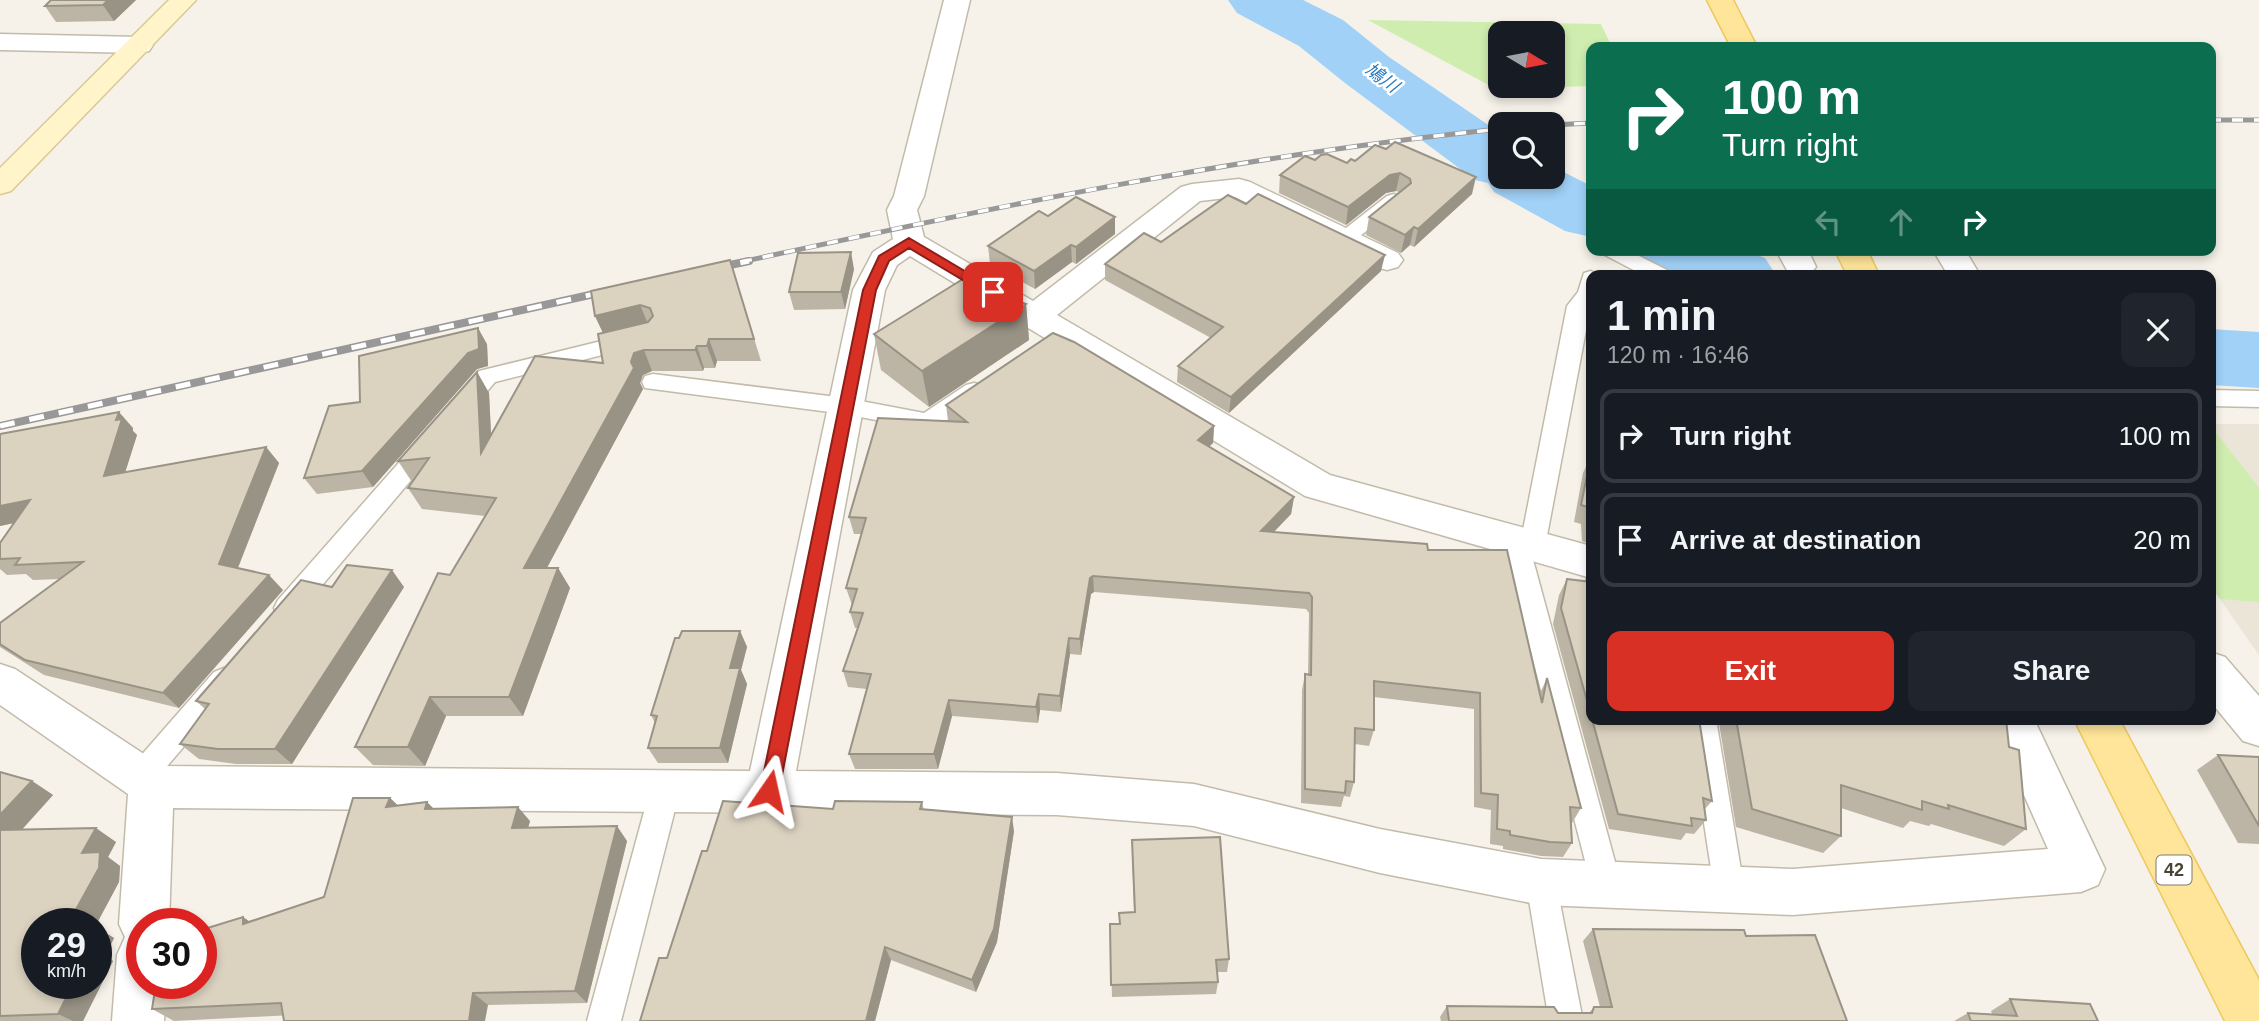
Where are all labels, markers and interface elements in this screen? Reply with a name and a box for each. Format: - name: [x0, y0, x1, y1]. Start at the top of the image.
- north arrow: [1488, 21, 1564, 98]
- map controls: [1488, 21, 1565, 189]
- water label: 鳩川: [1362, 59, 1404, 98]
- icon: right: [1607, 70, 1698, 161]
- text: 100 m: [1722, 70, 1861, 124]
- button: search: [1488, 112, 1565, 189]
- text: Turn right: [1722, 127, 1858, 163]
- icon: left: [1809, 203, 1847, 241]
- icon: ahead: [1882, 203, 1920, 241]
- icon: right: [1955, 203, 1993, 241]
- pin: [963, 262, 1023, 322]
- icon: arrive: [974, 273, 1012, 311]
- text: 1 min: [1607, 292, 1717, 339]
- button: close: [2121, 293, 2195, 367]
- text: 120 m · 16:46: [1607, 342, 1749, 368]
- icon: right: [1611, 417, 1649, 455]
- text: Turn right: [1670, 421, 1791, 451]
- text: 100 m: [2119, 421, 2191, 451]
- icon: arrive: [1611, 521, 1649, 559]
- text: Arrive at destination: [1670, 525, 1921, 555]
- text: 20 m: [2133, 525, 2191, 555]
- button: Exit: [1607, 631, 1894, 711]
- button: Share: [1908, 631, 2195, 711]
- position arrow: [732, 754, 806, 828]
- road number: 42: [2156, 856, 2192, 884]
- speed limit sign: 30: [126, 908, 217, 999]
- text: 29: [47, 925, 86, 964]
- text: km/h: [47, 961, 86, 981]

